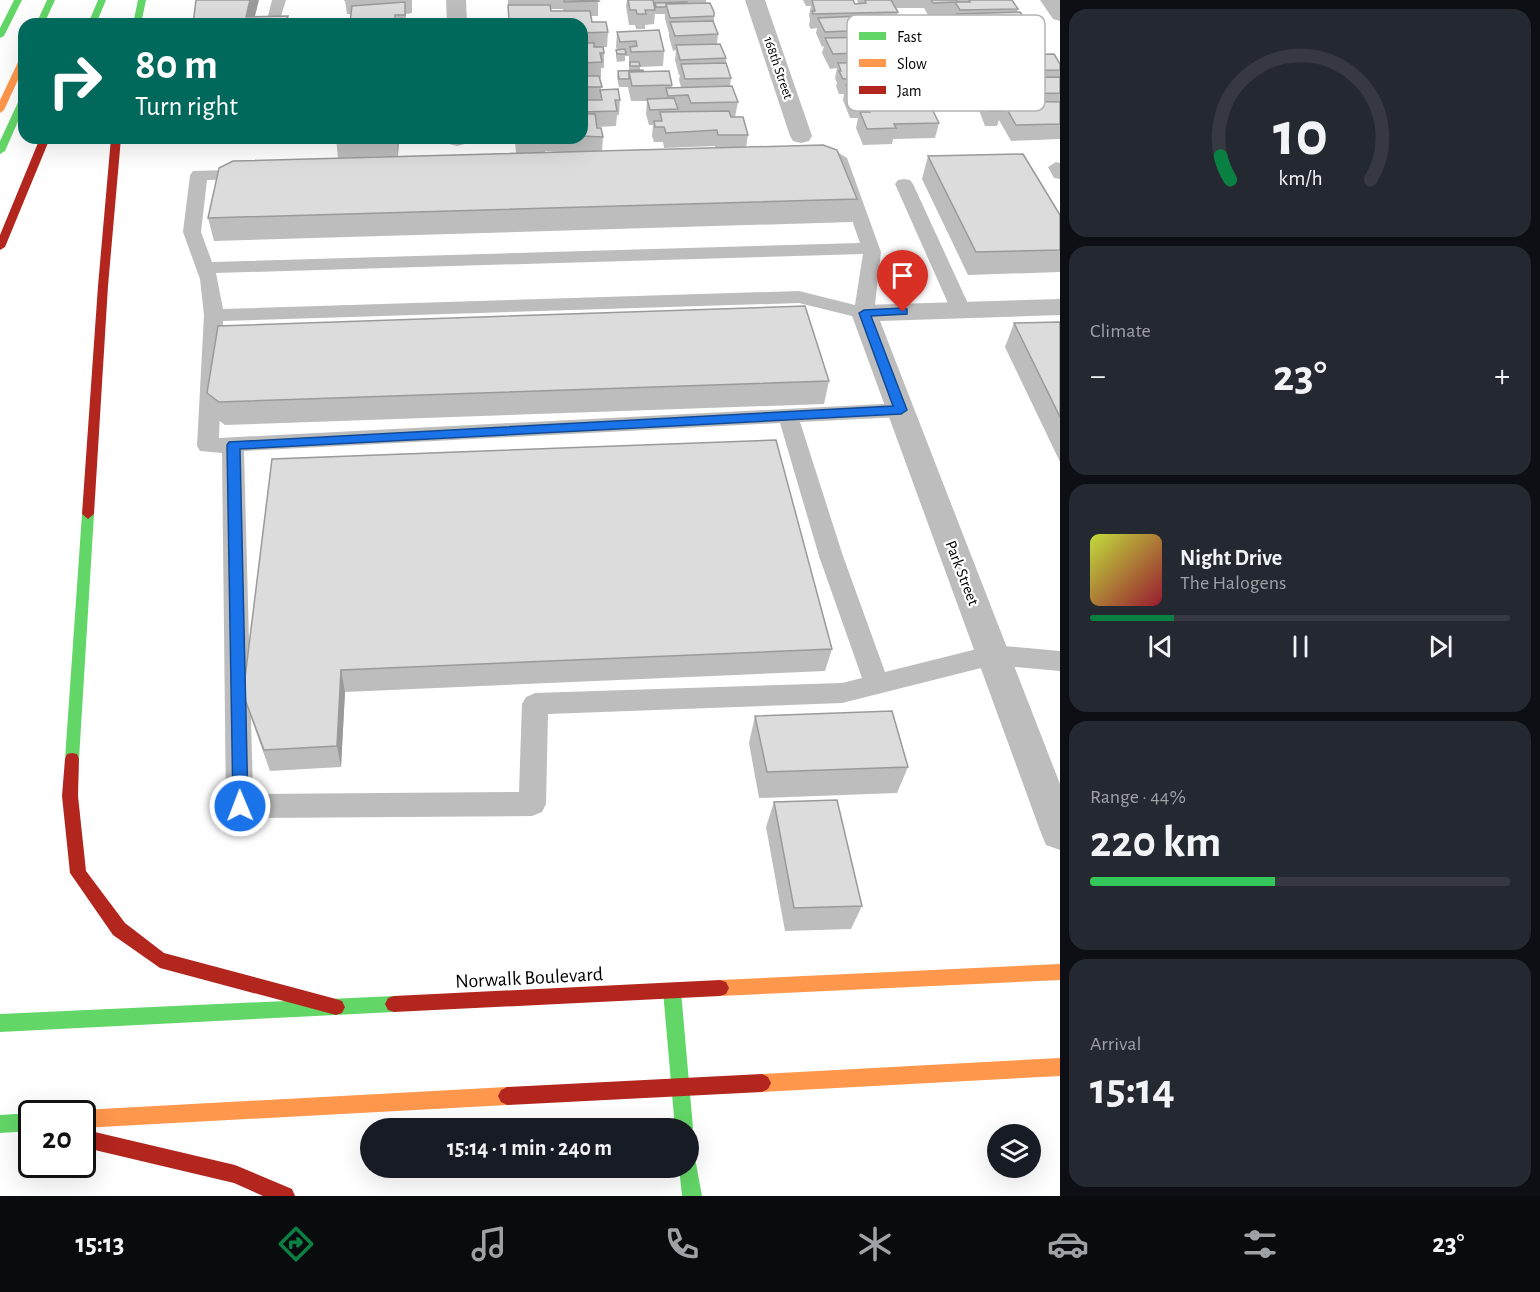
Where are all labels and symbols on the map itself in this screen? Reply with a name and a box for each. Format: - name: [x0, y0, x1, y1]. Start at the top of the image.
- legend: [847, 15, 1045, 111]
- text: Fast: [897, 29, 922, 45]
- street label: 168th Street: [761, 35, 795, 102]
- text: Slow: [897, 56, 927, 72]
- text: Jam: [897, 83, 922, 99]
- pin: [877, 250, 928, 312]
- street label: Park Street: [942, 538, 982, 608]
- position arrow: [208, 774, 272, 838]
- street label: Norwalk Boulevard: [455, 964, 603, 992]
- speed limit sign: 20: [18, 1100, 96, 1178]

